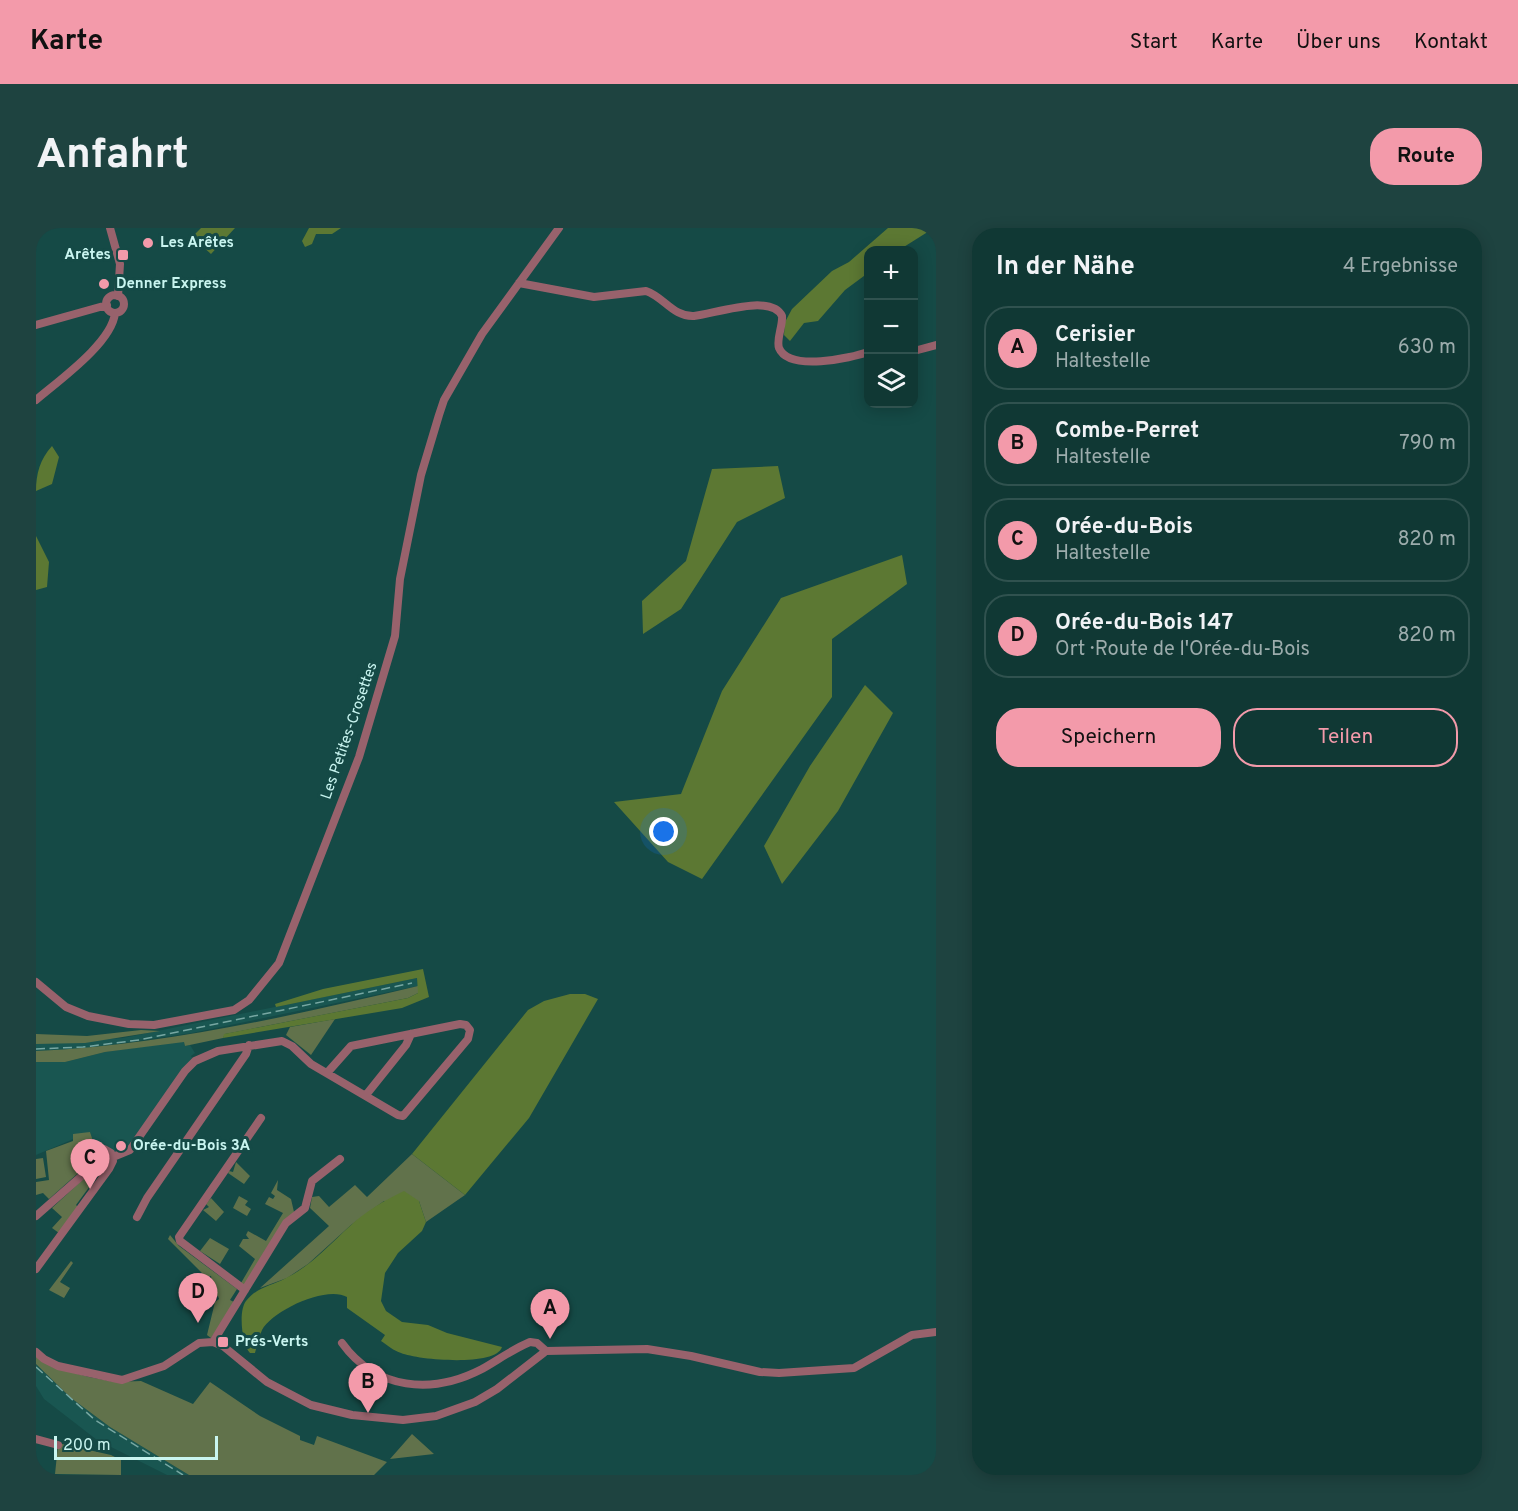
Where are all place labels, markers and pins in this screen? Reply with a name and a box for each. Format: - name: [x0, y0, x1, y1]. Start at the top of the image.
- place label: Les Arêtes: [160, 234, 234, 253]
- marker: Les Arêtes: [141, 236, 155, 250]
- place label: Arêtes: [64, 246, 111, 265]
- marker: Arêtes: [116, 248, 130, 262]
- place label: Denner Express: [116, 275, 227, 294]
- marker: Denner Express: [97, 277, 111, 291]
- place label: Orée-du-Bois 3A: [133, 1137, 251, 1156]
- marker: Orée-du-Bois 3A: [114, 1139, 128, 1153]
- pin: C: [70, 1140, 110, 1189]
- pin: D: [178, 1274, 218, 1323]
- pin: A: [530, 1290, 570, 1339]
- place label: Prés-Verts: [235, 1333, 308, 1352]
- marker: Prés-Verts: [216, 1335, 230, 1349]
- pin: B: [348, 1364, 388, 1413]

